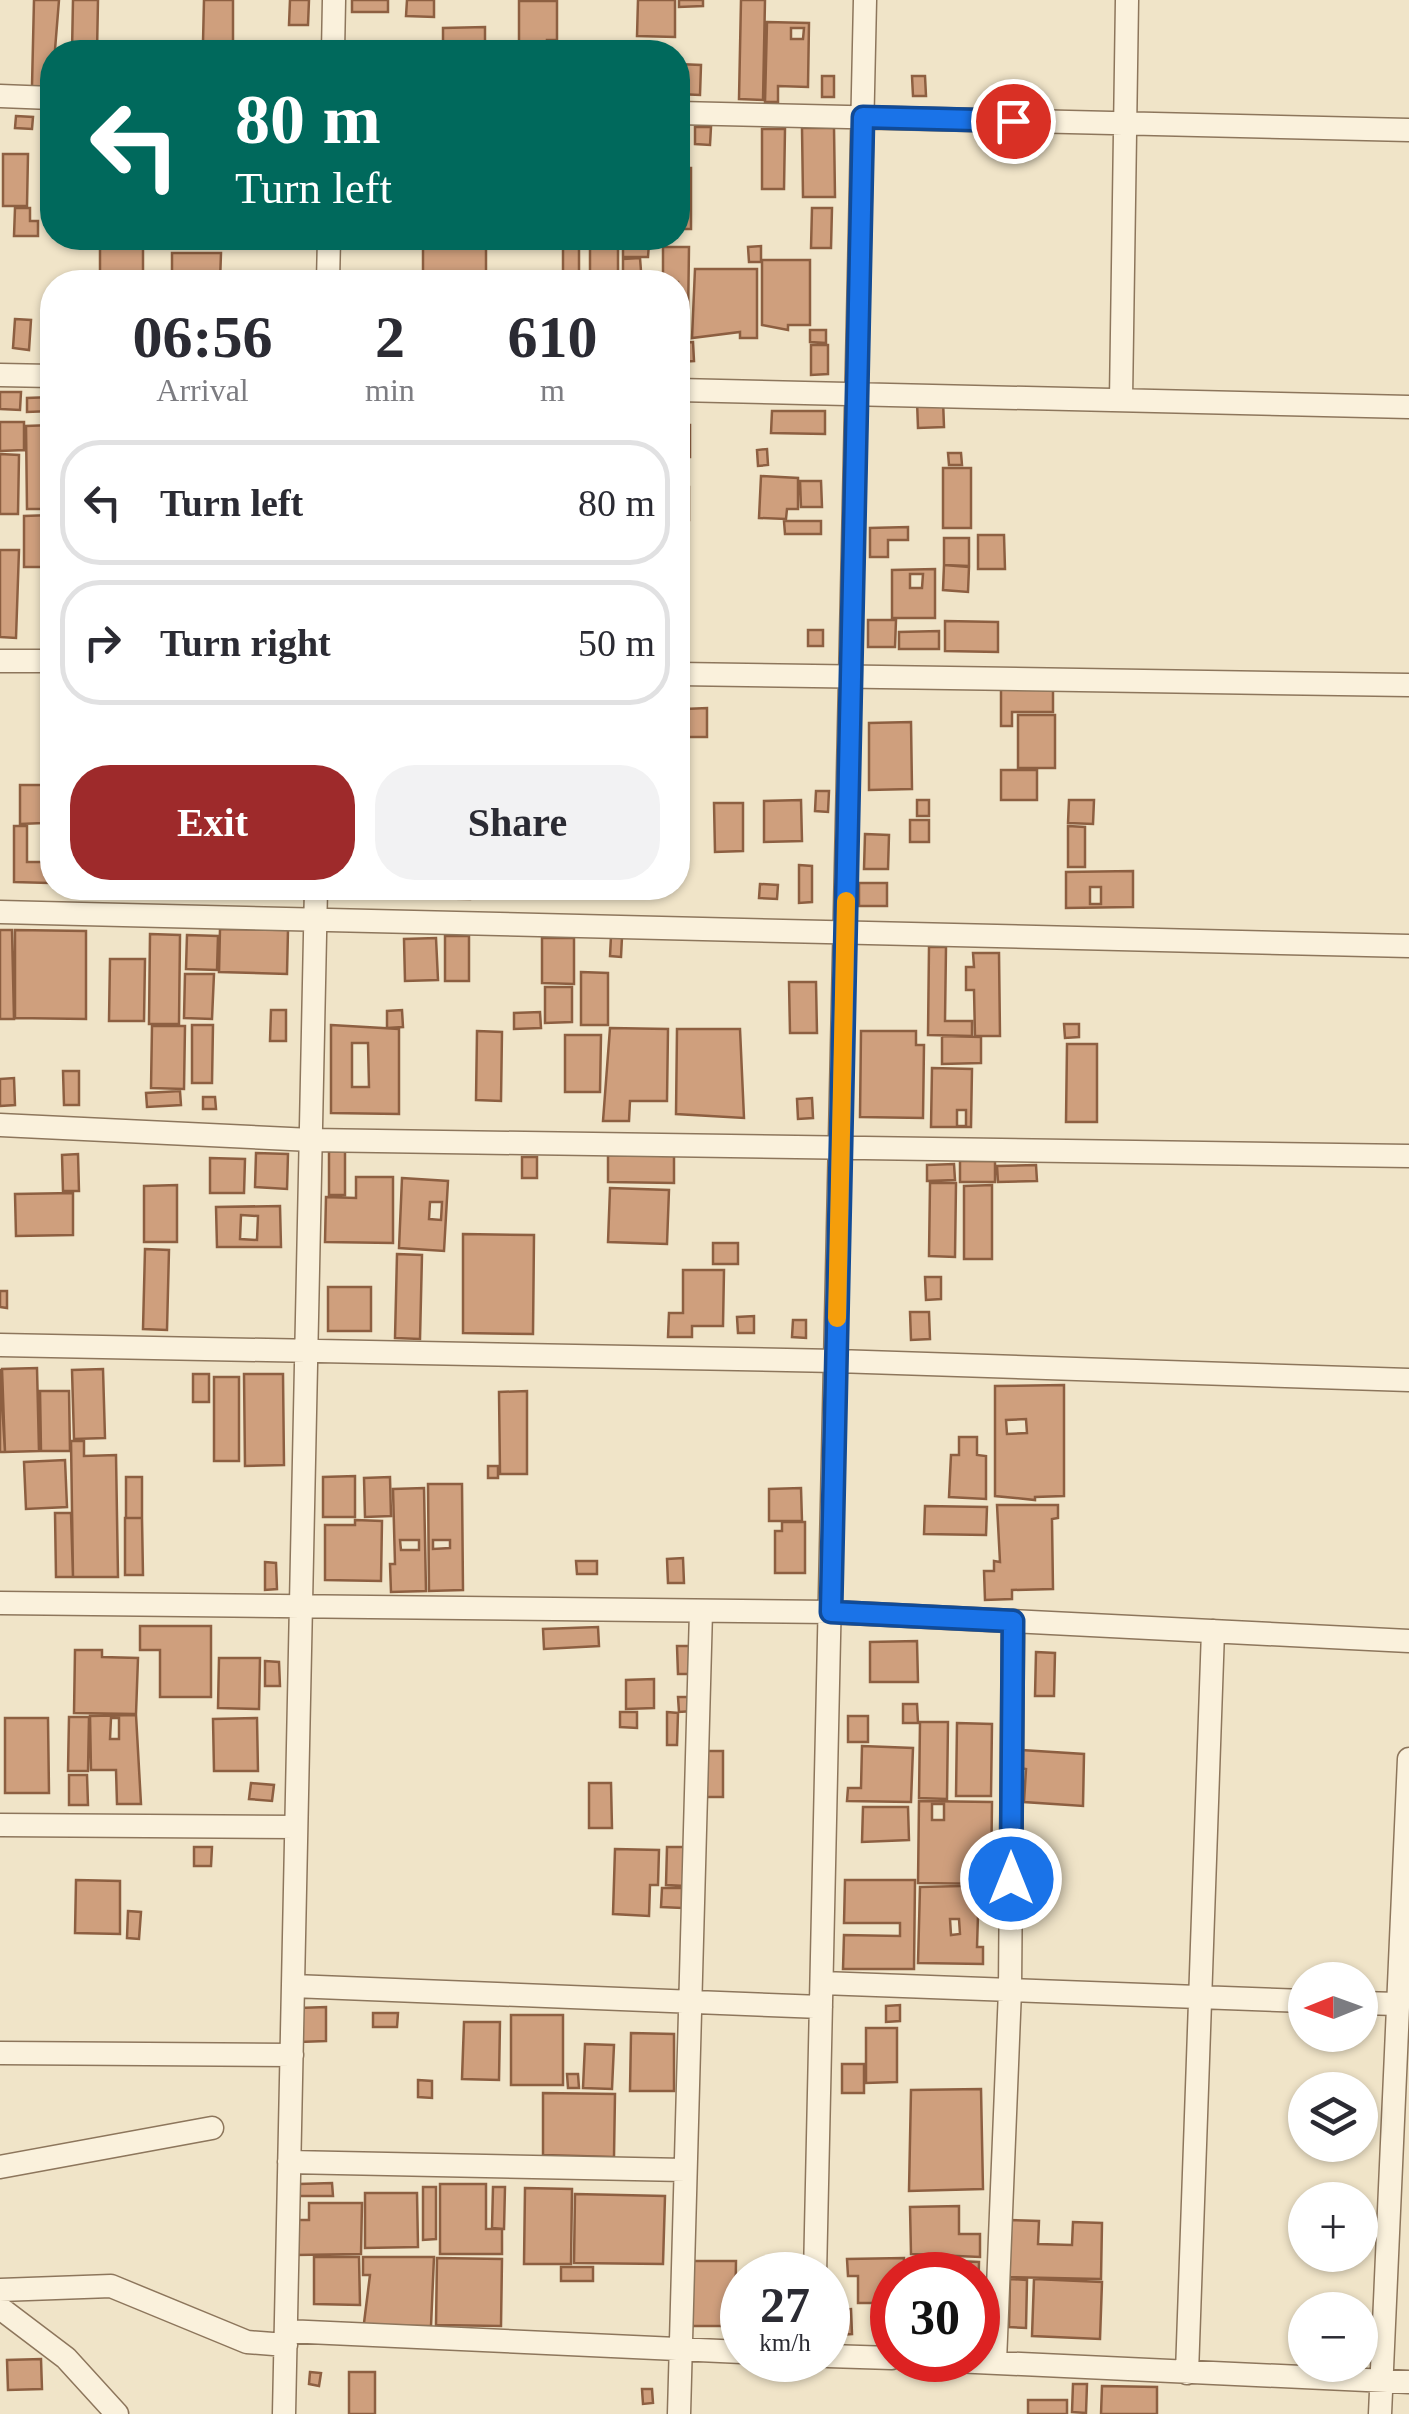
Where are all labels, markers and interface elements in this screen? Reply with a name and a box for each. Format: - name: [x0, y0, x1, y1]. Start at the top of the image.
- pin: [971, 79, 1056, 164]
- icon: left: [70, 80, 200, 210]
- text: 80 m: [235, 81, 381, 158]
- icon: arrive: [986, 94, 1041, 149]
- text: Turn left: [235, 163, 392, 213]
- text: 06:56: [133, 304, 273, 370]
- text: 2: [375, 304, 405, 370]
- text: 610: [507, 304, 597, 370]
- text: Arrival: [156, 372, 249, 408]
- text: min: [365, 372, 415, 408]
- text: m: [540, 372, 565, 408]
- icon: left: [75, 475, 130, 530]
- text: Turn left: [160, 482, 303, 524]
- text: 80 m: [578, 482, 655, 524]
- icon: right: [75, 615, 130, 670]
- text: Turn right: [160, 622, 331, 664]
- text: 50 m: [578, 622, 655, 664]
- button: Exit: [70, 765, 355, 880]
- button: Share: [375, 765, 660, 880]
- position arrow: [959, 1827, 1063, 1931]
- north arrow: [1288, 1962, 1378, 2052]
- map controls: [1288, 1962, 1378, 2382]
- button: layers: [1288, 2072, 1378, 2162]
- button: +: [1288, 2182, 1378, 2272]
- speed limit sign: 30: [870, 2252, 1000, 2382]
- text: 27: [760, 2277, 810, 2333]
- button: −: [1288, 2292, 1378, 2382]
- text: km/h: [759, 2329, 811, 2356]

